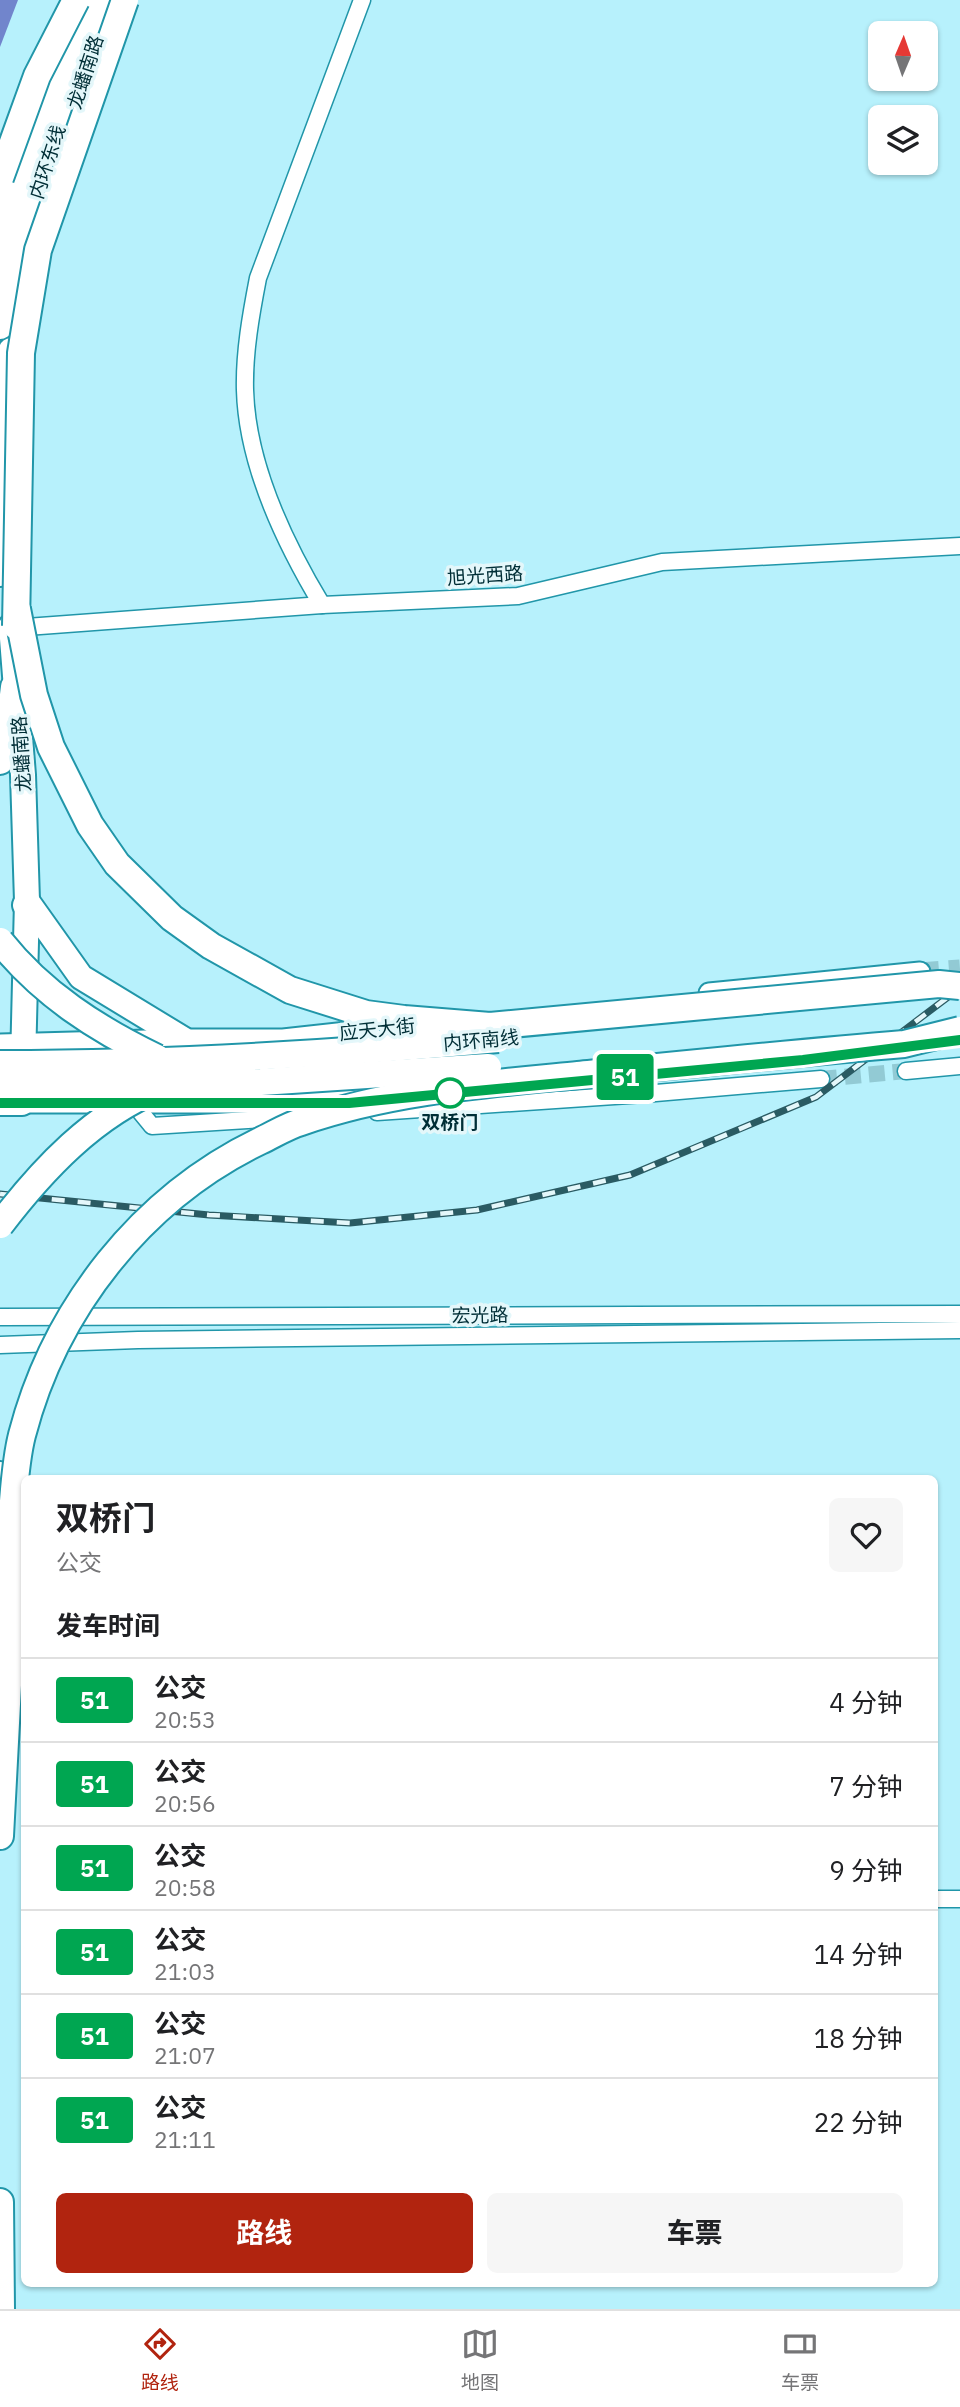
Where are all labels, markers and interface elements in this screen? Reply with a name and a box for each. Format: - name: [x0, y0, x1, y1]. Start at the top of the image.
- north arrow: [868, 21, 938, 91]
- map controls: [868, 21, 938, 175]
- street label: 龙蟠南路: [62, 32, 108, 112]
- button: layers: [868, 105, 938, 175]
- street label: 内环东线: [24, 122, 70, 202]
- street label: 旭光西路: [446, 560, 524, 590]
- street label: 龙蟠南路: [6, 715, 36, 793]
- street label: 应天大街: [338, 1013, 416, 1045]
- street label: 内环南线: [442, 1025, 520, 1055]
- line badge: 51: [594, 1054, 656, 1100]
- text: 51: [611, 1061, 639, 1093]
- marker: 双桥门: [435, 1078, 465, 1108]
- place label: 双桥门: [421, 1110, 479, 1134]
- street label: 宏光路: [451, 1303, 509, 1327]
- text: 双桥门: [56, 1496, 155, 1539]
- button: heart: [829, 1498, 903, 1572]
- text: 公交: [56, 1547, 102, 1577]
- text: 发车时间: [56, 1608, 160, 1642]
- text: 公交: [154, 1670, 206, 1704]
- text: 51: [80, 1684, 109, 1716]
- text: 4 分钟: [829, 1685, 903, 1719]
- text: 20:53: [154, 1704, 216, 1734]
- text: 公交: [154, 1754, 206, 1788]
- text: 51: [80, 1768, 109, 1800]
- text: 7 分钟: [829, 1769, 903, 1803]
- text: 20:56: [154, 1788, 216, 1818]
- text: 公交: [154, 1838, 206, 1872]
- text: 51: [80, 1852, 109, 1884]
- text: 9 分钟: [829, 1853, 903, 1887]
- text: 20:58: [154, 1872, 216, 1902]
- text: 公交: [154, 1922, 206, 1956]
- text: 51: [80, 1936, 109, 1968]
- text: 14 分钟: [814, 1937, 903, 1971]
- text: 21:03: [154, 1956, 216, 1986]
- text: 公交: [154, 2006, 206, 2040]
- text: 51: [80, 2020, 109, 2052]
- text: 18 分钟: [814, 2021, 903, 2055]
- text: 21:07: [154, 2040, 216, 2070]
- text: 公交: [154, 2090, 206, 2124]
- text: 51: [80, 2104, 109, 2136]
- text: 22 分钟: [814, 2105, 903, 2139]
- text: 21:11: [154, 2124, 216, 2154]
- button: 路线: [56, 2193, 473, 2273]
- button: 车票: [487, 2193, 903, 2273]
- tab: 路线: [141, 2325, 179, 2394]
- tab: 地图: [461, 2325, 499, 2394]
- tab: 车票: [781, 2325, 819, 2394]

